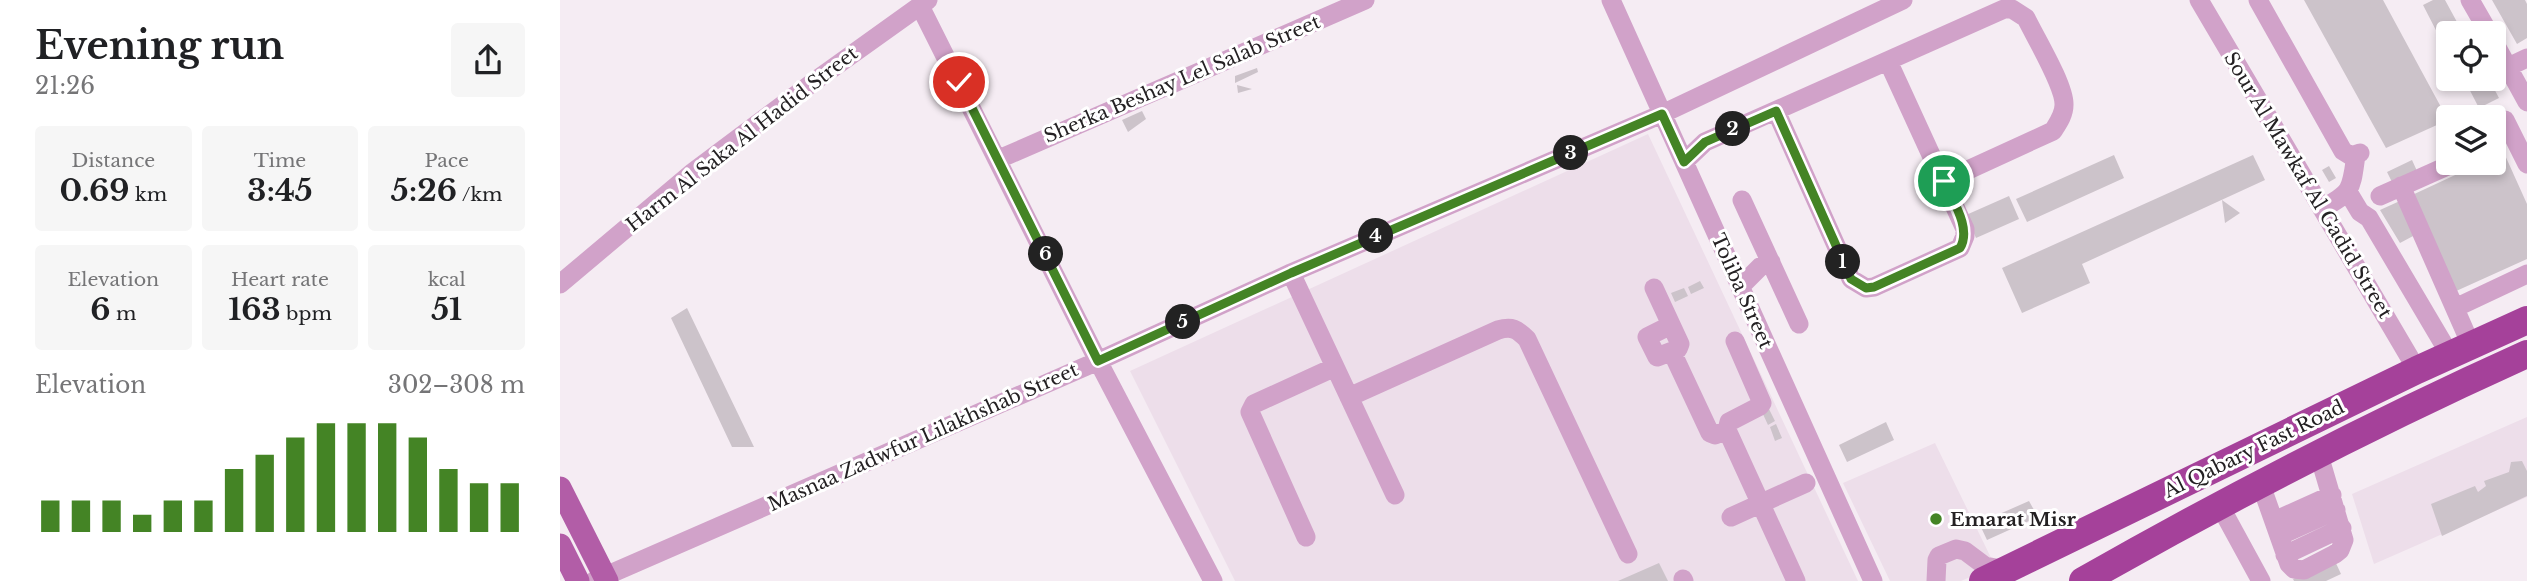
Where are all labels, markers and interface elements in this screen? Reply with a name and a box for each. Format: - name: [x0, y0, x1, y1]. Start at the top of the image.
- street label: Sherka Beshay Lel Salab Street: [1040, 10, 1324, 148]
- map controls: [2436, 21, 2506, 175]
- button: locate: [2436, 21, 2506, 91]
- text: Evening run: [35, 22, 284, 69]
- button: share: [451, 23, 525, 97]
- street label: Harm Al Saka Al Hadid Street: [622, 41, 863, 236]
- street label: Sour Al Mawkaf Al Gadid Street: [2219, 48, 2397, 323]
- pin: [929, 52, 989, 112]
- icon: check: [940, 63, 978, 101]
- text: 21:26: [35, 72, 95, 100]
- button: layers: [2436, 105, 2506, 175]
- pin: 2: [1716, 111, 1750, 146]
- text: 2: [1726, 117, 1739, 140]
- pin: 3: [1553, 136, 1588, 170]
- text: 3: [1564, 141, 1577, 164]
- text: Distance: [71, 149, 155, 172]
- text: Time: [254, 149, 306, 172]
- text: Pace: [424, 149, 469, 172]
- pin: [1914, 151, 1974, 211]
- icon: arrive: [1925, 162, 1963, 200]
- text: 0.69: [60, 172, 130, 209]
- text: 3:45: [247, 172, 313, 209]
- text: 5:26: [391, 172, 457, 209]
- text: km: [130, 183, 167, 206]
- text: /km: [457, 183, 502, 206]
- pin: 4: [1358, 218, 1394, 254]
- text: 4: [1369, 224, 1382, 247]
- street label: Toliba Street: [1706, 230, 1778, 353]
- pin: 6: [1028, 236, 1064, 272]
- text: 6: [1039, 242, 1052, 265]
- pin: 1: [1826, 244, 1860, 280]
- text: 1: [1838, 250, 1847, 273]
- text: Elevation: [67, 268, 159, 291]
- text: Heart rate: [231, 268, 329, 291]
- text: kcal: [428, 268, 466, 291]
- text: 6: [90, 291, 111, 328]
- text: 163: [228, 291, 281, 328]
- text: 51: [431, 291, 462, 328]
- text: m: [111, 302, 136, 325]
- text: bpm: [281, 302, 332, 325]
- pin: 5: [1166, 304, 1200, 340]
- text: 5: [1177, 310, 1188, 333]
- street label: Masnaa Zadwfur Lilakhshab Street: [764, 358, 1082, 516]
- text: Elevation: [35, 371, 146, 399]
- text: 302–308 m: [388, 371, 525, 399]
- street label: Al Qabary Fast Road: [2159, 395, 2348, 503]
- place label: Emarat Misr: [1950, 508, 2077, 531]
- marker: Emarat Misr: [1928, 511, 1944, 527]

